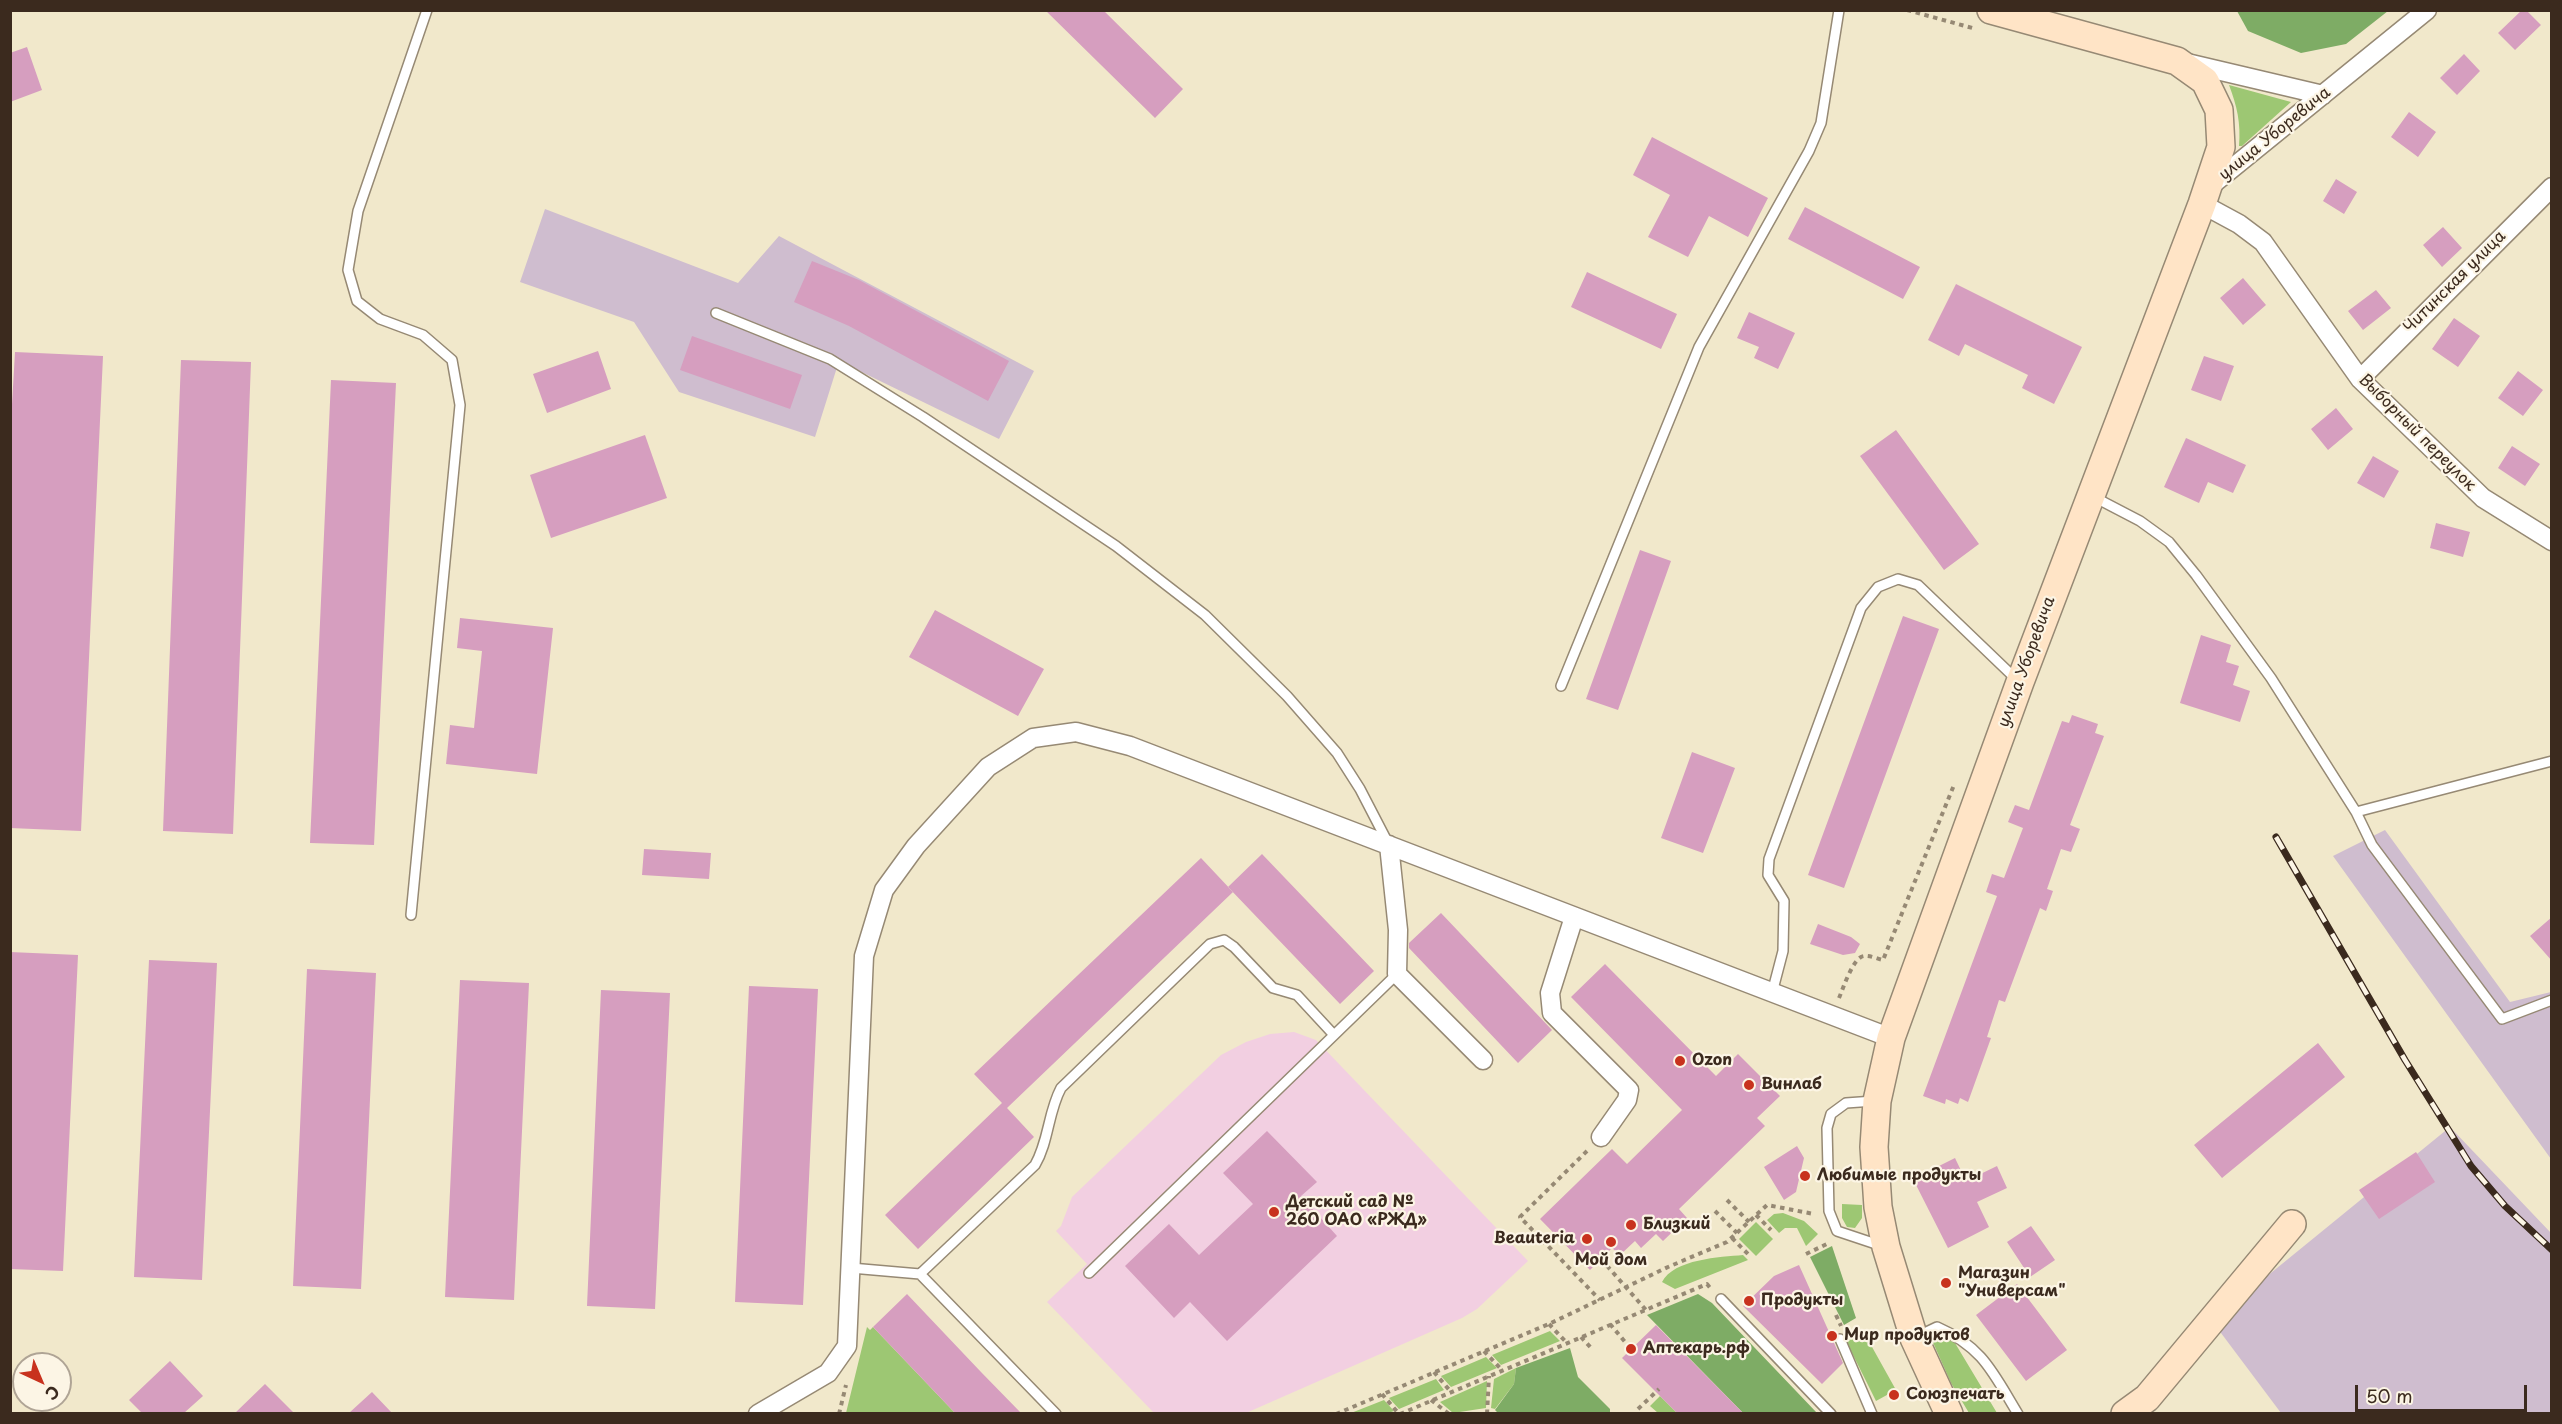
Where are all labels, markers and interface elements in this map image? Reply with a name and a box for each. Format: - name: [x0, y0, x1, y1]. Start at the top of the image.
- street label: улица Уборевича: [2215, 83, 2335, 185]
- street label: Читинская улица: [2400, 227, 2510, 337]
- street label: Выборный переулок: [2354, 370, 2480, 496]
- street label: улица Уборевича: [1994, 594, 2060, 730]
- place label: Ozon: [1692, 1051, 1732, 1071]
- marker: Ozon: [1673, 1054, 1687, 1068]
- place label: Винлаб: [1761, 1075, 1822, 1095]
- marker: Винлаб: [1742, 1078, 1756, 1092]
- place label: Любимые продукты: [1817, 1166, 1981, 1186]
- marker: Любимые продукты: [1798, 1169, 1812, 1183]
- place label: Детский сад № 260 ОАО «РЖД»: [1286, 1193, 1427, 1231]
- marker: Детский сад № 260 ОАО «РЖД»: [1267, 1205, 1281, 1219]
- place label: Близкий: [1643, 1215, 1711, 1235]
- marker: Близкий: [1624, 1218, 1638, 1232]
- place label: Beauteria: [1494, 1229, 1575, 1249]
- marker: Beauteria: [1580, 1232, 1594, 1246]
- marker: Мой дом: [1604, 1235, 1618, 1249]
- place label: Мой дом: [1575, 1251, 1647, 1271]
- place label: Магазин "Универсам": [1958, 1264, 2066, 1302]
- marker: Магазин "Универсам": [1939, 1276, 1953, 1290]
- place label: Продукты: [1761, 1291, 1843, 1311]
- marker: Продукты: [1742, 1294, 1756, 1308]
- place label: Мир продуктов: [1844, 1326, 1970, 1346]
- marker: Мир продуктов: [1825, 1329, 1839, 1343]
- place label: Аптекарь.рф: [1643, 1339, 1750, 1359]
- marker: Аптекарь.рф: [1624, 1342, 1638, 1356]
- north arrow: [12, 1352, 72, 1412]
- scale bar: [2358, 1373, 2530, 1411]
- text: С: [40, 1381, 66, 1406]
- text: 50 m: [2366, 1382, 2413, 1409]
- place label: Союзпечать: [1906, 1385, 2004, 1405]
- marker: Союзпечать: [1887, 1388, 1901, 1402]

